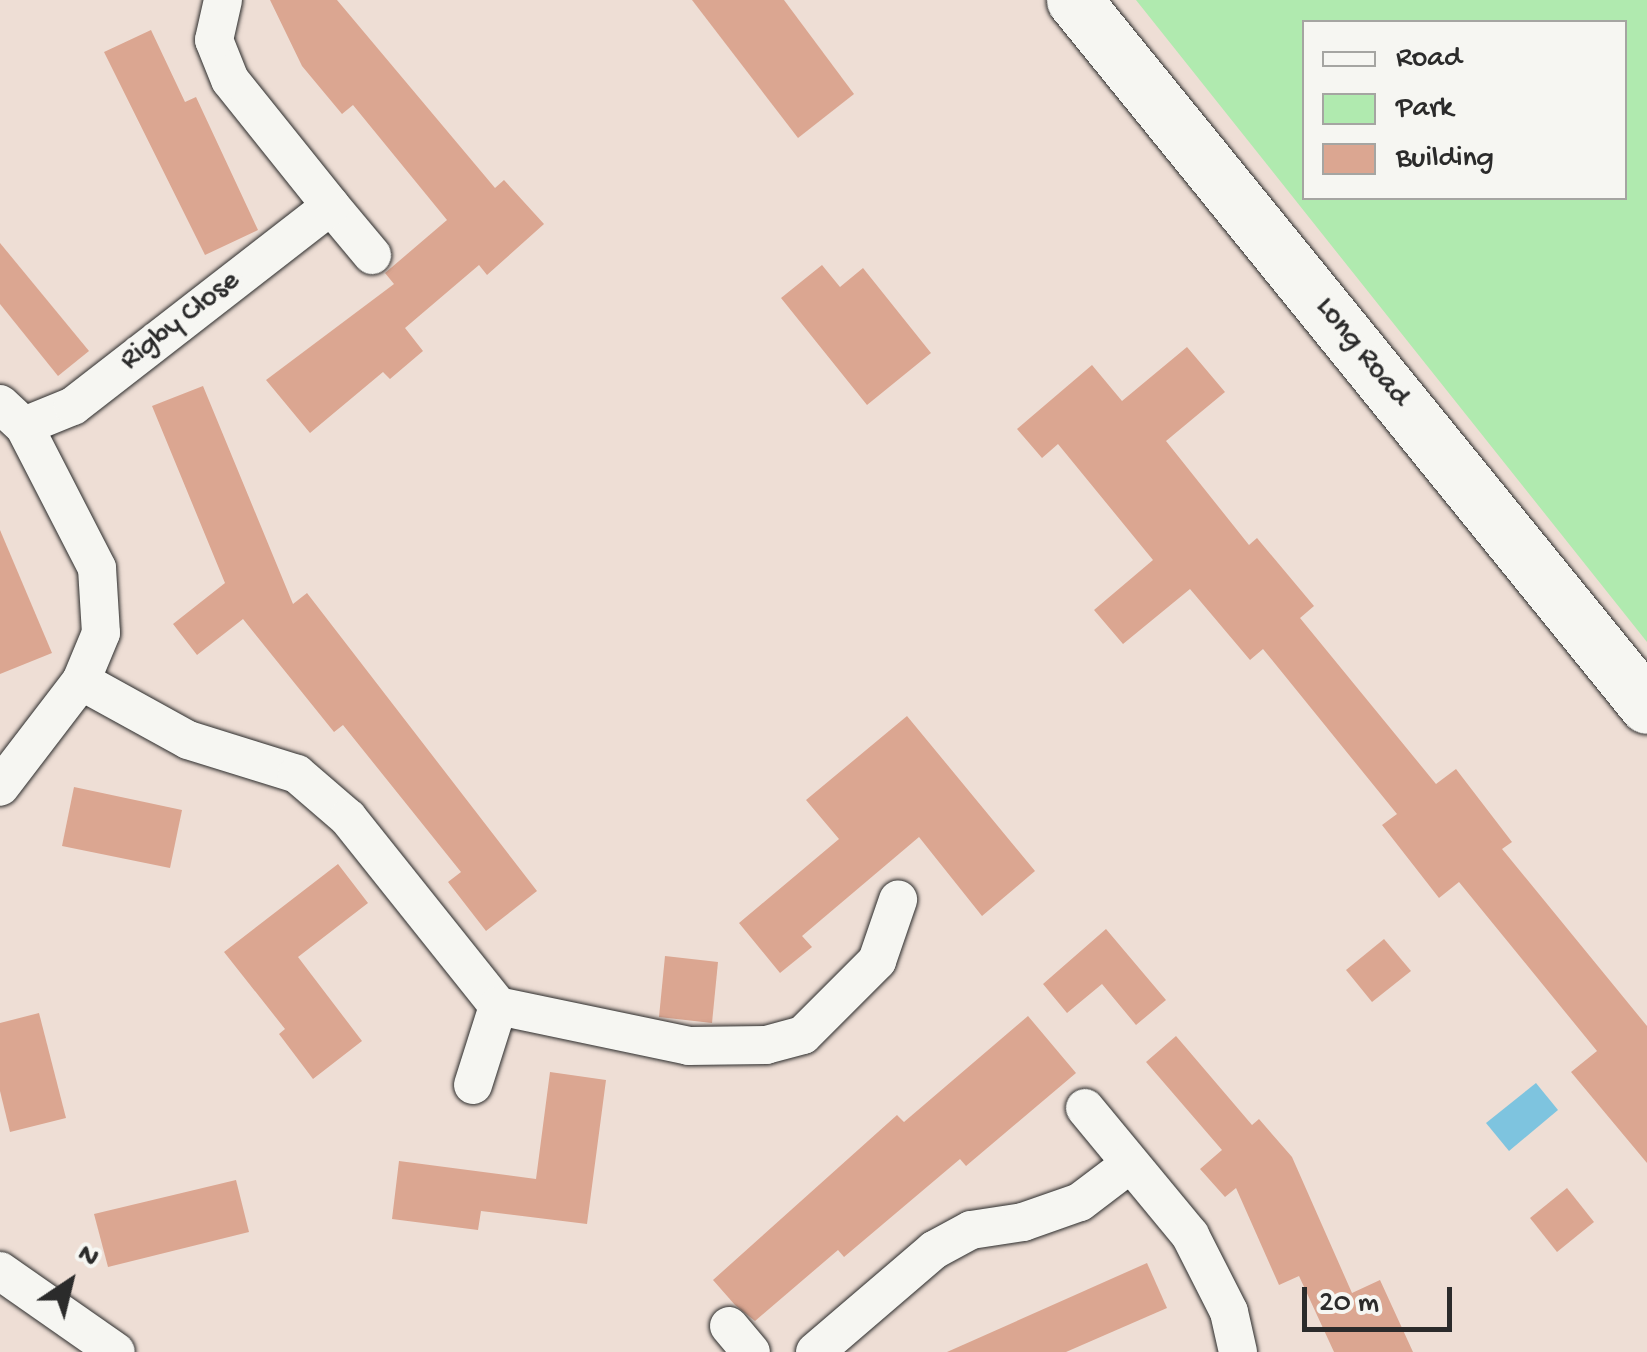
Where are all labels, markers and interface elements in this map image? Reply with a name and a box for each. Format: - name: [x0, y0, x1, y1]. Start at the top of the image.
- legend: [1302, 20, 1627, 200]
- text: Road: [1396, 42, 1462, 77]
- text: Park: [1396, 92, 1453, 127]
- text: Building: [1396, 142, 1494, 177]
- street label: Rigby Close: [114, 264, 248, 380]
- street label: Long Road: [1306, 291, 1416, 415]
- north arrow: [20, 1232, 120, 1332]
- text: N: [71, 1238, 104, 1276]
- scale bar: [1307, 1267, 1457, 1329]
- text: 20 m: [1319, 1287, 1379, 1322]

